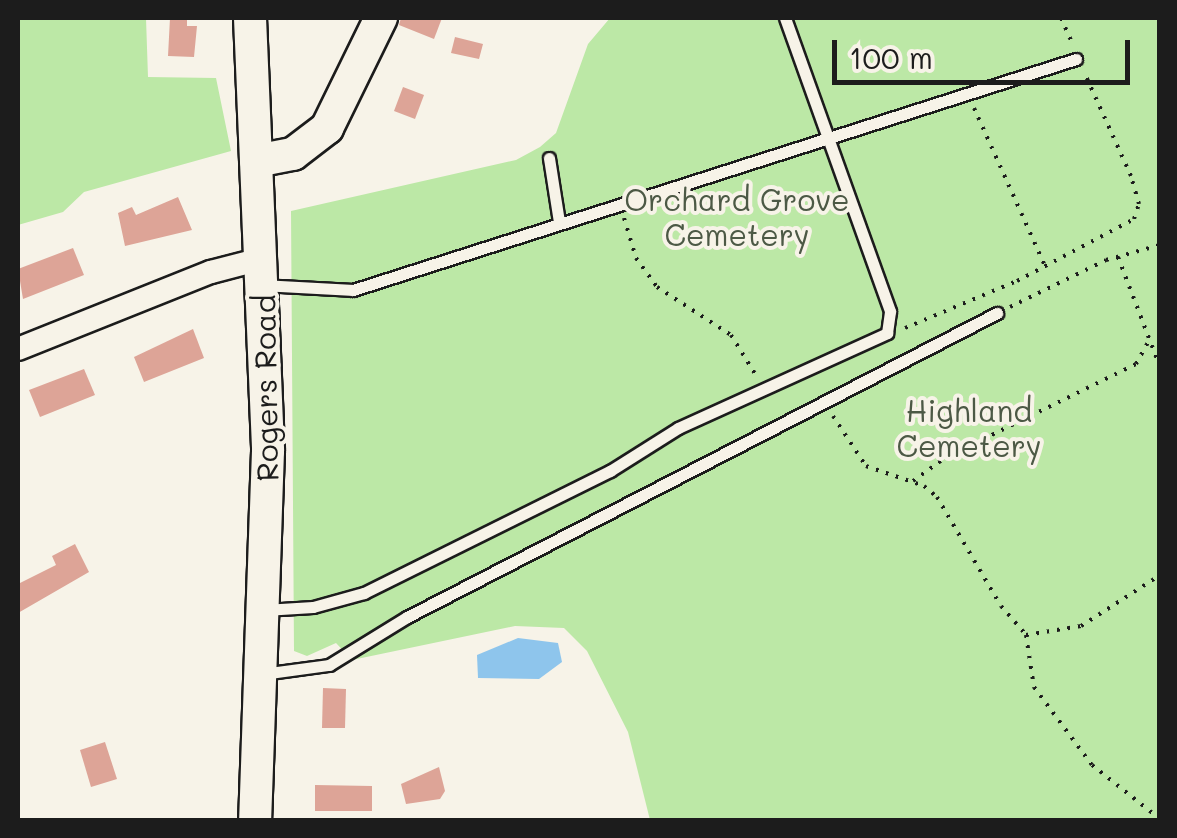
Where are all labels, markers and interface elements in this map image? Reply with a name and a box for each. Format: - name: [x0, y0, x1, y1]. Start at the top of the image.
- scale bar: [837, 20, 1134, 82]
- text: 100 m: [849, 37, 933, 77]
- park label: Orchard Grove Cemetery: [624, 181, 850, 252]
- street label: Rogers Road: [245, 294, 285, 482]
- park label: Highland Cemetery: [897, 392, 1041, 462]

